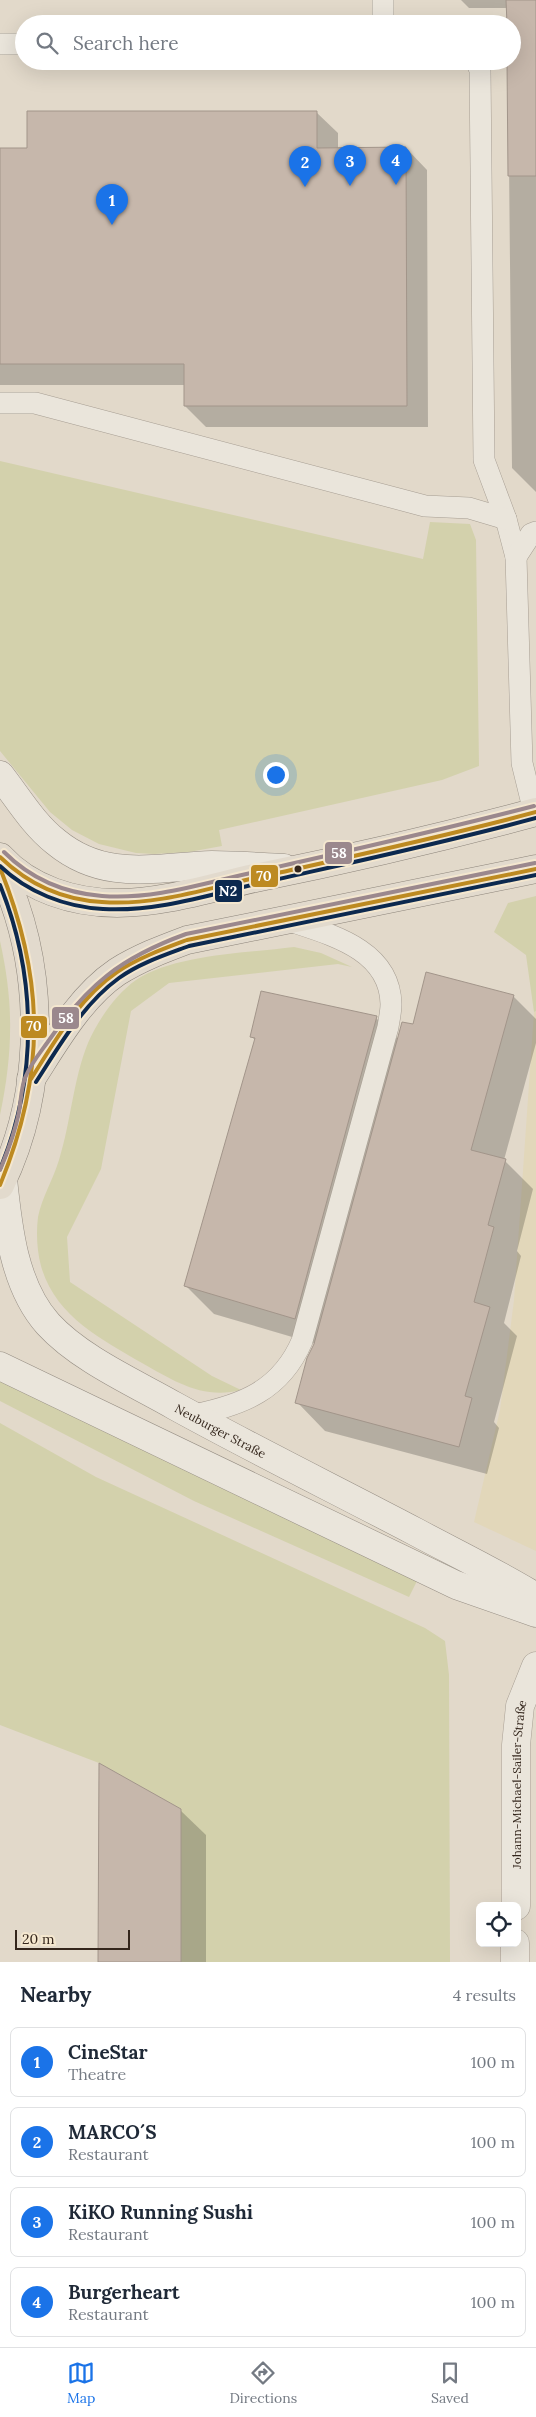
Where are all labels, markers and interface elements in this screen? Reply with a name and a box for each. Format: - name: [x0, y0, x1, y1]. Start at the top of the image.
- search box: [15, 15, 521, 70]
- icon: search: [33, 29, 61, 57]
- text: Search here: [73, 31, 179, 55]
- pin: 4: [380, 144, 412, 185]
- pin: 3: [334, 145, 366, 186]
- pin: 2: [289, 146, 321, 187]
- pin: 1: [96, 184, 128, 225]
- your location: [263, 762, 289, 788]
- line badge: 58: [324, 841, 353, 865]
- text: 58: [331, 844, 347, 862]
- line badge: 70: [250, 864, 279, 888]
- unlabelled marker: [293, 864, 303, 874]
- text: 70: [256, 867, 272, 885]
- line badge: N2: [214, 879, 243, 903]
- text: N2: [219, 882, 237, 900]
- line badge: 58: [51, 1006, 80, 1030]
- text: 58: [58, 1009, 74, 1027]
- line badge: 70: [20, 1015, 48, 1039]
- text: 70: [26, 1017, 42, 1035]
- street label: Neuburger Straße: [173, 1400, 269, 1461]
- street label: Johann-Michael-Sailer-Straße: [509, 1697, 530, 1870]
- map controls: [476, 1902, 521, 1947]
- button: locate: [476, 1902, 521, 1947]
- scale bar: [15, 1927, 130, 1950]
- text: 20 m: [22, 1930, 54, 1948]
- text: Nearby: [20, 1981, 91, 2008]
- text: 4 results: [453, 1985, 516, 2005]
- text: CineStar: [68, 2040, 148, 2064]
- text: 1: [34, 2052, 40, 2072]
- text: 100 m: [471, 2052, 515, 2072]
- text: Theatre: [68, 2064, 126, 2084]
- text: MARCO´S: [68, 2120, 157, 2144]
- text: 2: [33, 2132, 41, 2152]
- text: 100 m: [471, 2132, 515, 2152]
- text: Restaurant: [68, 2144, 149, 2164]
- text: KiKO Running Sushi: [68, 2200, 253, 2224]
- text: 3: [33, 2212, 41, 2232]
- text: 100 m: [471, 2212, 515, 2232]
- text: Restaurant: [68, 2224, 149, 2244]
- text: Burgerheart: [68, 2280, 180, 2304]
- text: 4: [33, 2292, 41, 2312]
- text: 100 m: [471, 2292, 515, 2312]
- text: Restaurant: [68, 2304, 149, 2324]
- tab: Map: [67, 2359, 95, 2407]
- tab: Directions: [229, 2359, 297, 2407]
- tab: Saved: [431, 2359, 469, 2407]

